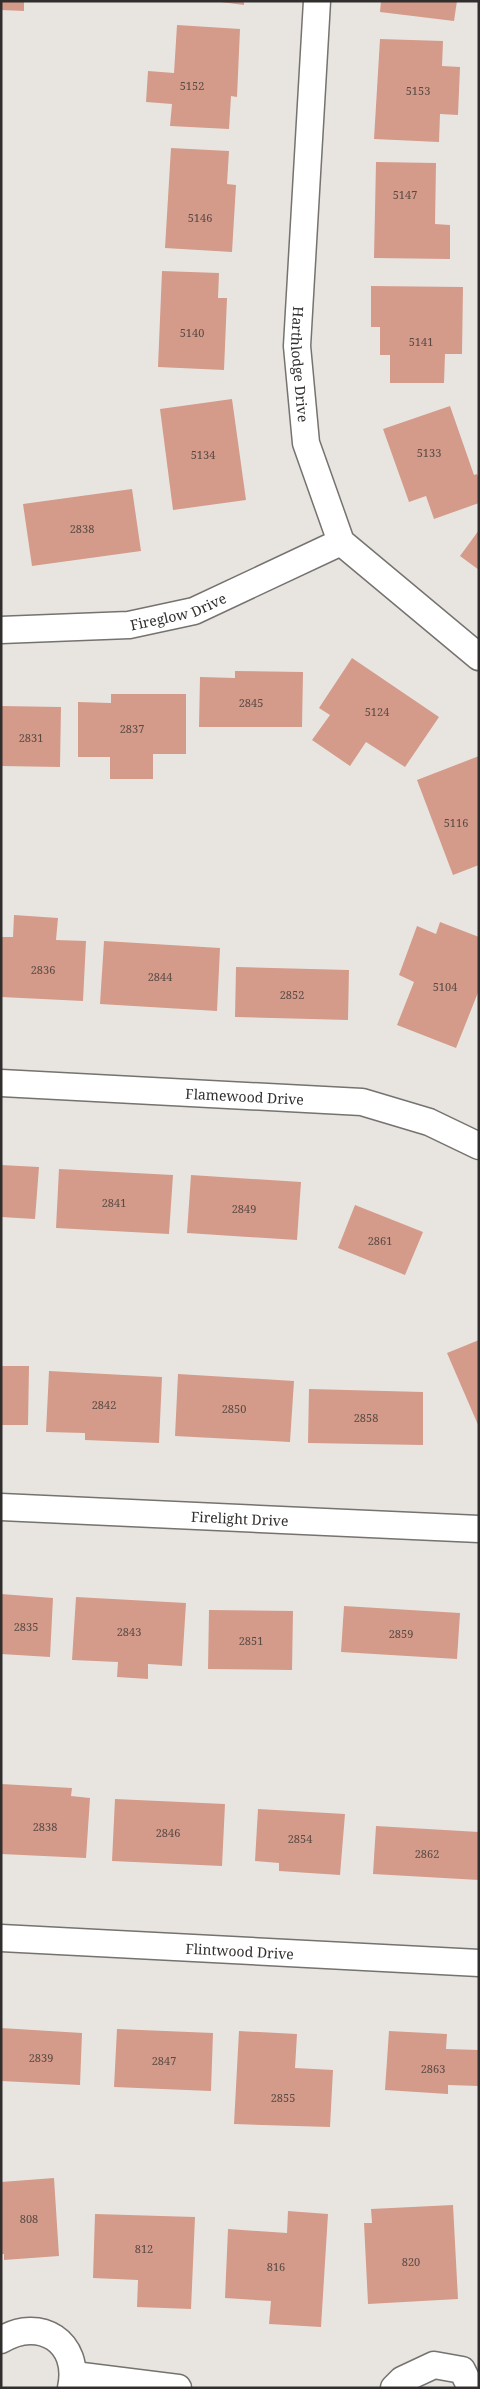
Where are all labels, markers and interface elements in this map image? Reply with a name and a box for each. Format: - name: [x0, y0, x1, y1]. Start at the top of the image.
- house number: 5152: [180, 78, 204, 93]
- house number: 5153: [406, 83, 430, 98]
- house number: 5147: [393, 187, 417, 202]
- house number: 5146: [188, 210, 212, 225]
- street label: Harthlodge Drive: [288, 306, 314, 423]
- house number: 5140: [180, 325, 204, 340]
- house number: 5141: [409, 334, 433, 349]
- house number: 5133: [417, 445, 441, 460]
- house number: 5134: [191, 447, 215, 462]
- house number: 2838: [70, 521, 94, 536]
- street label: Fireglow Drive: [128, 588, 229, 634]
- house number: 2845: [239, 695, 263, 710]
- house number: 5124: [365, 704, 389, 719]
- house number: 2837: [120, 721, 144, 736]
- house number: 2831: [19, 730, 43, 745]
- house number: 5116: [444, 815, 468, 830]
- house number: 2836: [31, 962, 55, 977]
- house number: 2844: [148, 969, 172, 984]
- house number: 5104: [433, 979, 457, 994]
- house number: 2852: [280, 987, 304, 1002]
- street label: Flamewood Drive: [185, 1083, 304, 1108]
- house number: 2841: [102, 1195, 126, 1210]
- house number: 2849: [232, 1201, 256, 1216]
- house number: 2861: [368, 1233, 392, 1248]
- house number: 2842: [92, 1397, 116, 1412]
- house number: 2850: [222, 1401, 246, 1416]
- house number: 2858: [354, 1410, 378, 1425]
- street label: Firelight Drive: [191, 1506, 289, 1530]
- house number: 2835: [14, 1619, 38, 1634]
- house number: 2843: [117, 1624, 141, 1639]
- house number: 2859: [389, 1626, 413, 1641]
- house number: 2851: [239, 1633, 263, 1648]
- house number: 2838: [33, 1819, 57, 1834]
- house number: 2846: [156, 1825, 180, 1840]
- house number: 2854: [288, 1831, 312, 1846]
- house number: 2862: [415, 1846, 439, 1861]
- street label: Flintwood Drive: [185, 1938, 294, 1963]
- house number: 2839: [29, 2050, 53, 2065]
- house number: 2847: [152, 2053, 176, 2068]
- house number: 2863: [421, 2061, 445, 2076]
- house number: 2855: [271, 2090, 295, 2105]
- house number: 808: [20, 2211, 38, 2226]
- house number: 812: [135, 2241, 153, 2256]
- house number: 820: [402, 2254, 420, 2269]
- house number: 816: [267, 2259, 285, 2274]

